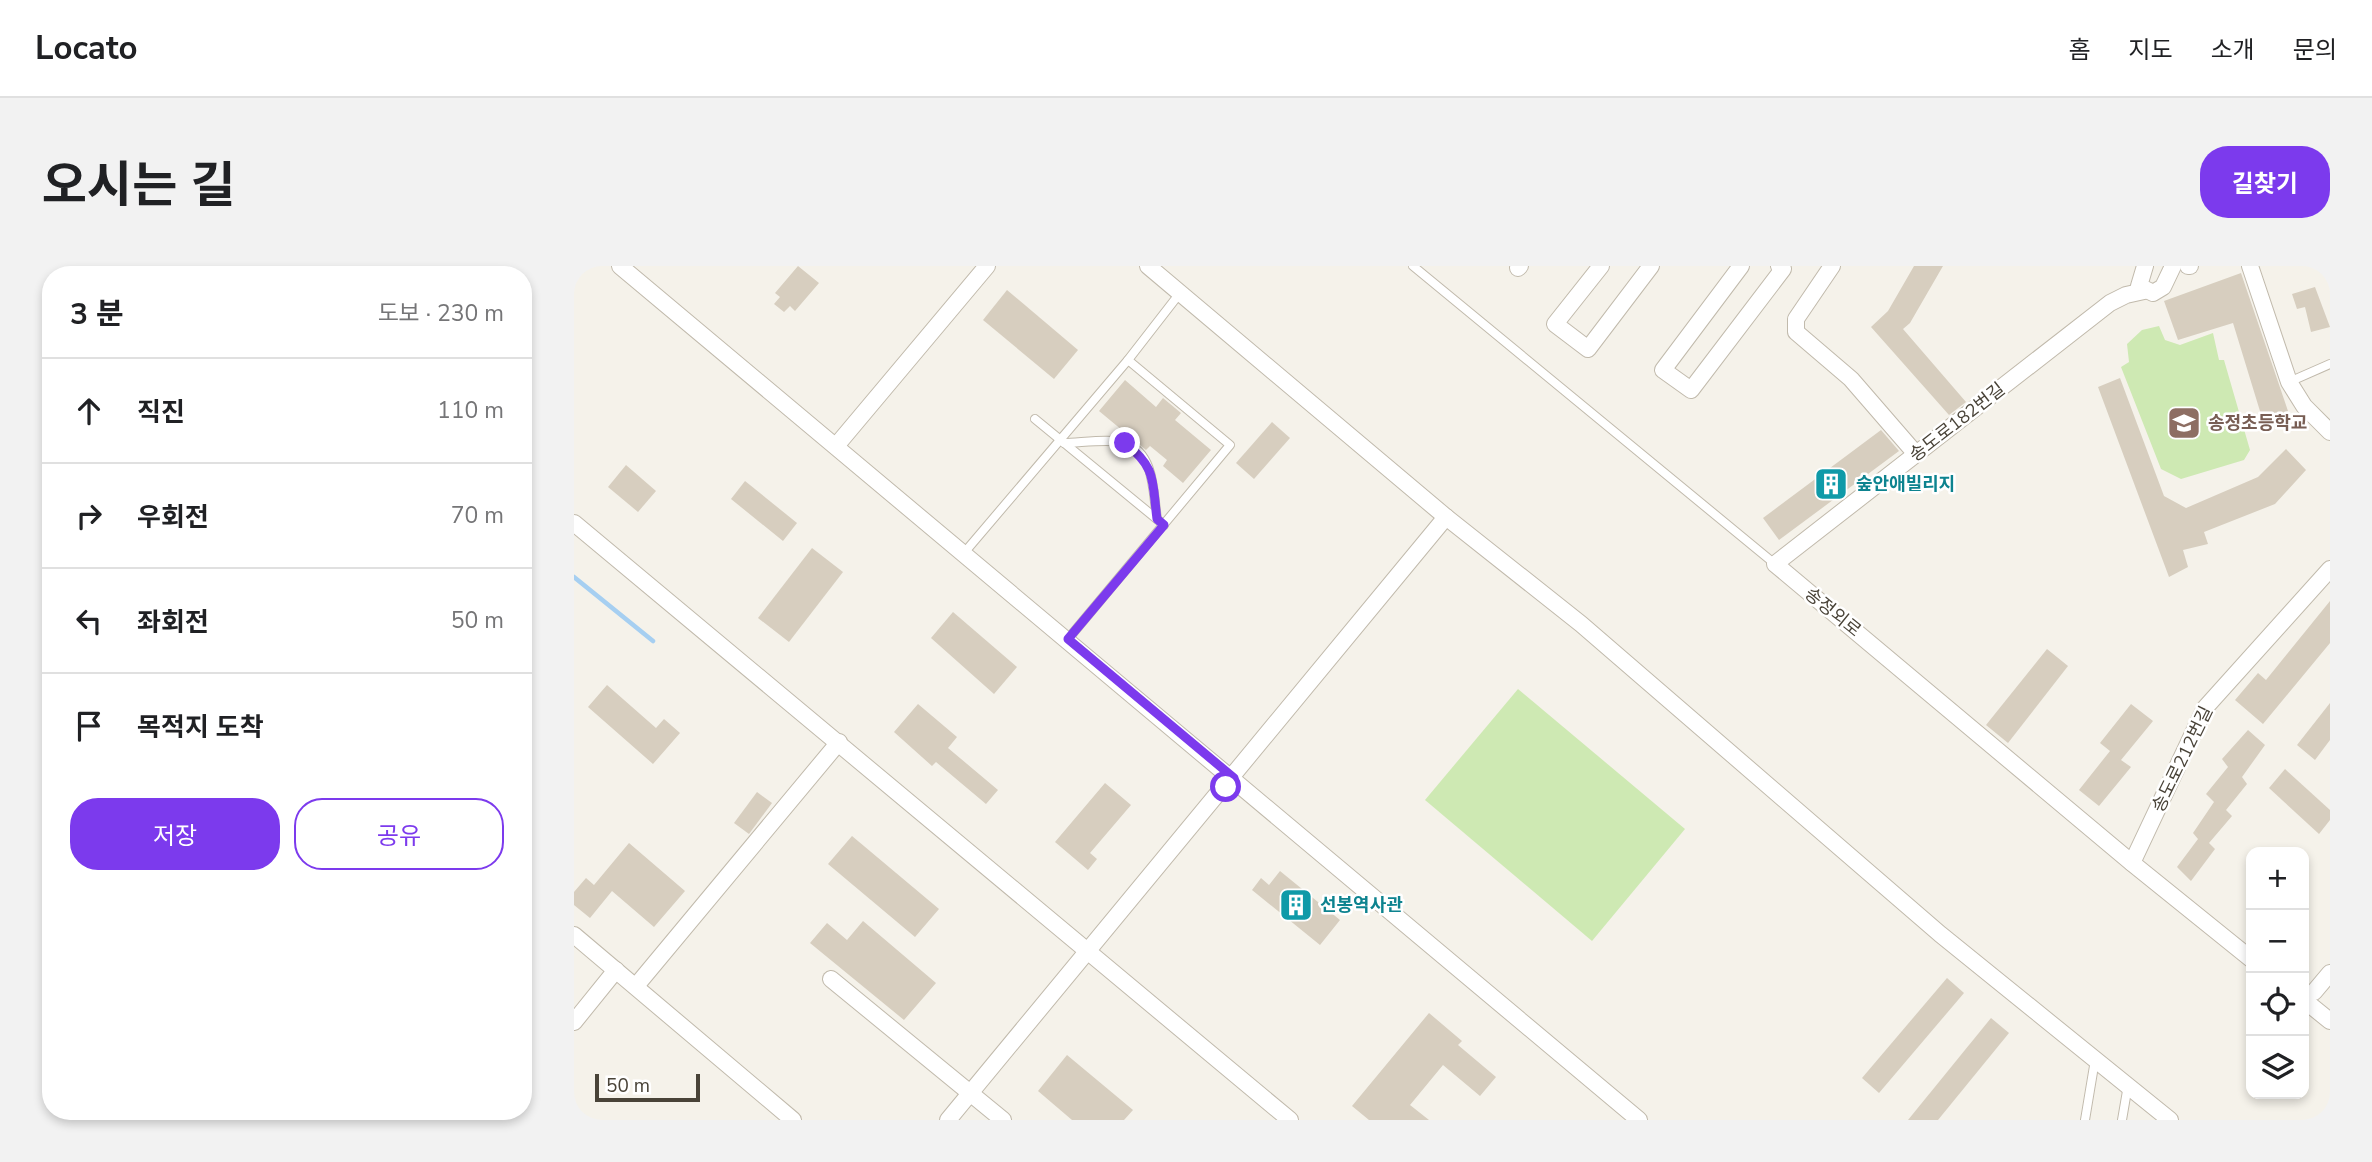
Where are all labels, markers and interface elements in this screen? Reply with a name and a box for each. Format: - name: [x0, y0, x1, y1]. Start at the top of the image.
- text: Locato: [35, 26, 137, 71]
- text: 홈: [2068, 34, 2090, 66]
- text: 지도: [2128, 34, 2173, 66]
- text: 소개: [2211, 34, 2255, 66]
- text: 문의: [2293, 34, 2337, 66]
- button: 길찾기: [2200, 146, 2330, 218]
- text: 오시는 길: [42, 152, 236, 219]
- text: 3 분: [70, 294, 124, 335]
- text: 도보 · 230 m: [378, 298, 504, 329]
- street label: 송도로182번길: [1904, 377, 2010, 467]
- icon: ahead: [70, 392, 108, 430]
- text: 직진: [137, 395, 185, 430]
- text: 110 m: [437, 395, 504, 426]
- school or university icon: 송정초등학교: [2165, 404, 2203, 442]
- place label: 송정초등학교: [2208, 411, 2307, 435]
- route end: [1109, 427, 1140, 458]
- building icon: 숲안애빌리지: [1812, 465, 1850, 503]
- place label: 숲안애빌리지: [1856, 472, 1955, 496]
- icon: right: [70, 497, 108, 535]
- text: 우회전: [137, 500, 209, 535]
- text: 70 m: [451, 500, 504, 531]
- street label: 송정외로: [1800, 582, 1866, 642]
- icon: left: [70, 602, 108, 640]
- text: 좌회전: [137, 605, 209, 640]
- text: 50 m: [451, 605, 504, 636]
- street label: 송도로212번길: [2146, 702, 2218, 816]
- icon: arrive: [70, 707, 108, 745]
- text: 목적지 도착: [137, 710, 264, 745]
- route start: [1210, 771, 1241, 802]
- button: 저장: [70, 798, 280, 870]
- button: 공유: [294, 798, 504, 870]
- map controls: [2246, 847, 2309, 1099]
- button: +: [2246, 847, 2309, 910]
- building icon: 선봉역사관: [1277, 886, 1315, 924]
- place label: 선봉역사관: [1320, 893, 1403, 917]
- button: −: [2246, 910, 2309, 973]
- button: locate: [2246, 973, 2309, 1036]
- button: layers: [2246, 1036, 2309, 1099]
- scale bar: [595, 1071, 700, 1103]
- text: 50 m: [606, 1073, 650, 1099]

